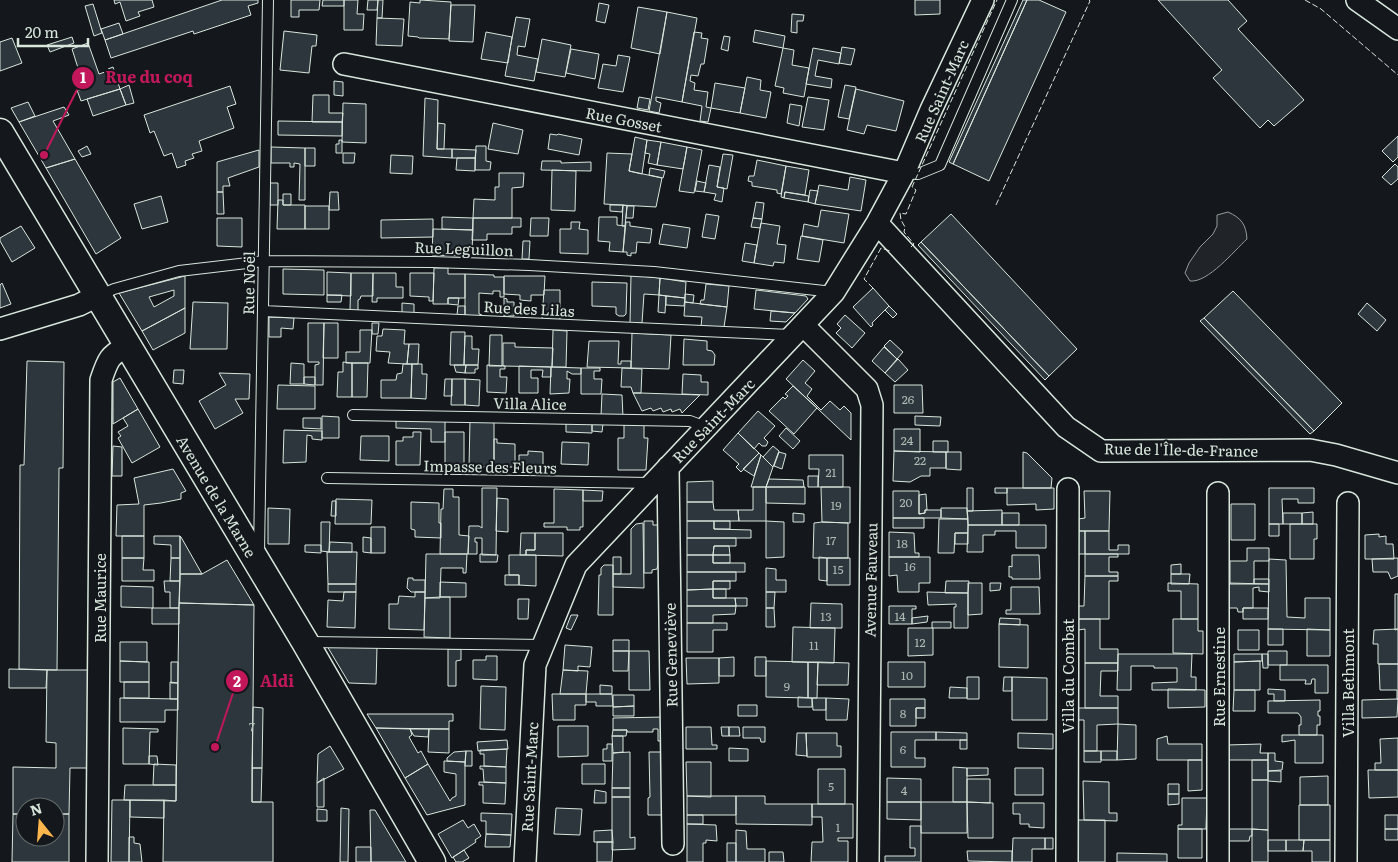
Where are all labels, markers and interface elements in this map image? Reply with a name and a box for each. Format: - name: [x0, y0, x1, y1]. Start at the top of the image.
- scale bar: [18, 15, 88, 47]
- text: 20 m: [25, 20, 59, 43]
- street label: Rue Saint-Marc: [908, 35, 974, 146]
- callout: Rue du coq: [70, 62, 203, 93]
- text: Rue du coq: [105, 64, 194, 88]
- text: 1: [80, 65, 86, 88]
- street label: Rue Gosset: [584, 100, 664, 138]
- street label: Rue Leguillon: [414, 235, 514, 261]
- street label: Rue Noël: [236, 251, 260, 315]
- street label: Rue des Lilas: [483, 294, 575, 322]
- street label: Rue Saint-Marc: [666, 372, 760, 468]
- house number: 26: [902, 390, 915, 408]
- street label: Villa Alice: [493, 391, 567, 415]
- street label: Avenue de la Marne: [171, 431, 263, 562]
- house number: 24: [901, 431, 914, 449]
- street label: Rue de l'Île-de-France: [1104, 436, 1258, 462]
- house number: 22: [914, 451, 926, 469]
- street label: Impasse des Fleurs: [423, 453, 557, 479]
- house number: 21: [826, 463, 837, 481]
- house number: 20: [899, 493, 913, 511]
- house number: 19: [830, 496, 842, 514]
- street label: Avenue Fauveau: [858, 522, 883, 637]
- house number: 17: [826, 531, 836, 549]
- house number: 18: [896, 534, 908, 552]
- street label: Rue Maurice: [88, 553, 111, 643]
- house number: 16: [904, 557, 916, 575]
- house number: 15: [833, 560, 843, 578]
- street label: Rue Geneviève: [658, 602, 682, 707]
- house number: 13: [820, 607, 832, 625]
- house number: 14: [894, 607, 906, 625]
- street label: Villa du Combat: [1056, 619, 1079, 733]
- street label: Rue Ernestine: [1207, 627, 1230, 727]
- street label: Villa Bethmont: [1336, 629, 1359, 737]
- house number: 12: [915, 633, 925, 651]
- house number: 11: [809, 636, 819, 654]
- callout: Aldi: [225, 666, 304, 697]
- house number: 10: [901, 666, 913, 684]
- text: Aldi: [260, 668, 294, 692]
- text: 2: [233, 669, 241, 692]
- house number: 9: [784, 677, 790, 695]
- house number: 8: [900, 704, 907, 722]
- house number: 7: [249, 717, 255, 735]
- street label: Rue Saint-Marc: [515, 721, 543, 833]
- house number: 6: [900, 740, 907, 758]
- house number: 5: [828, 777, 834, 795]
- house number: 4: [901, 781, 908, 799]
- north arrow: [15, 797, 65, 847]
- text: N: [27, 797, 45, 820]
- house number: 1: [836, 818, 841, 836]

